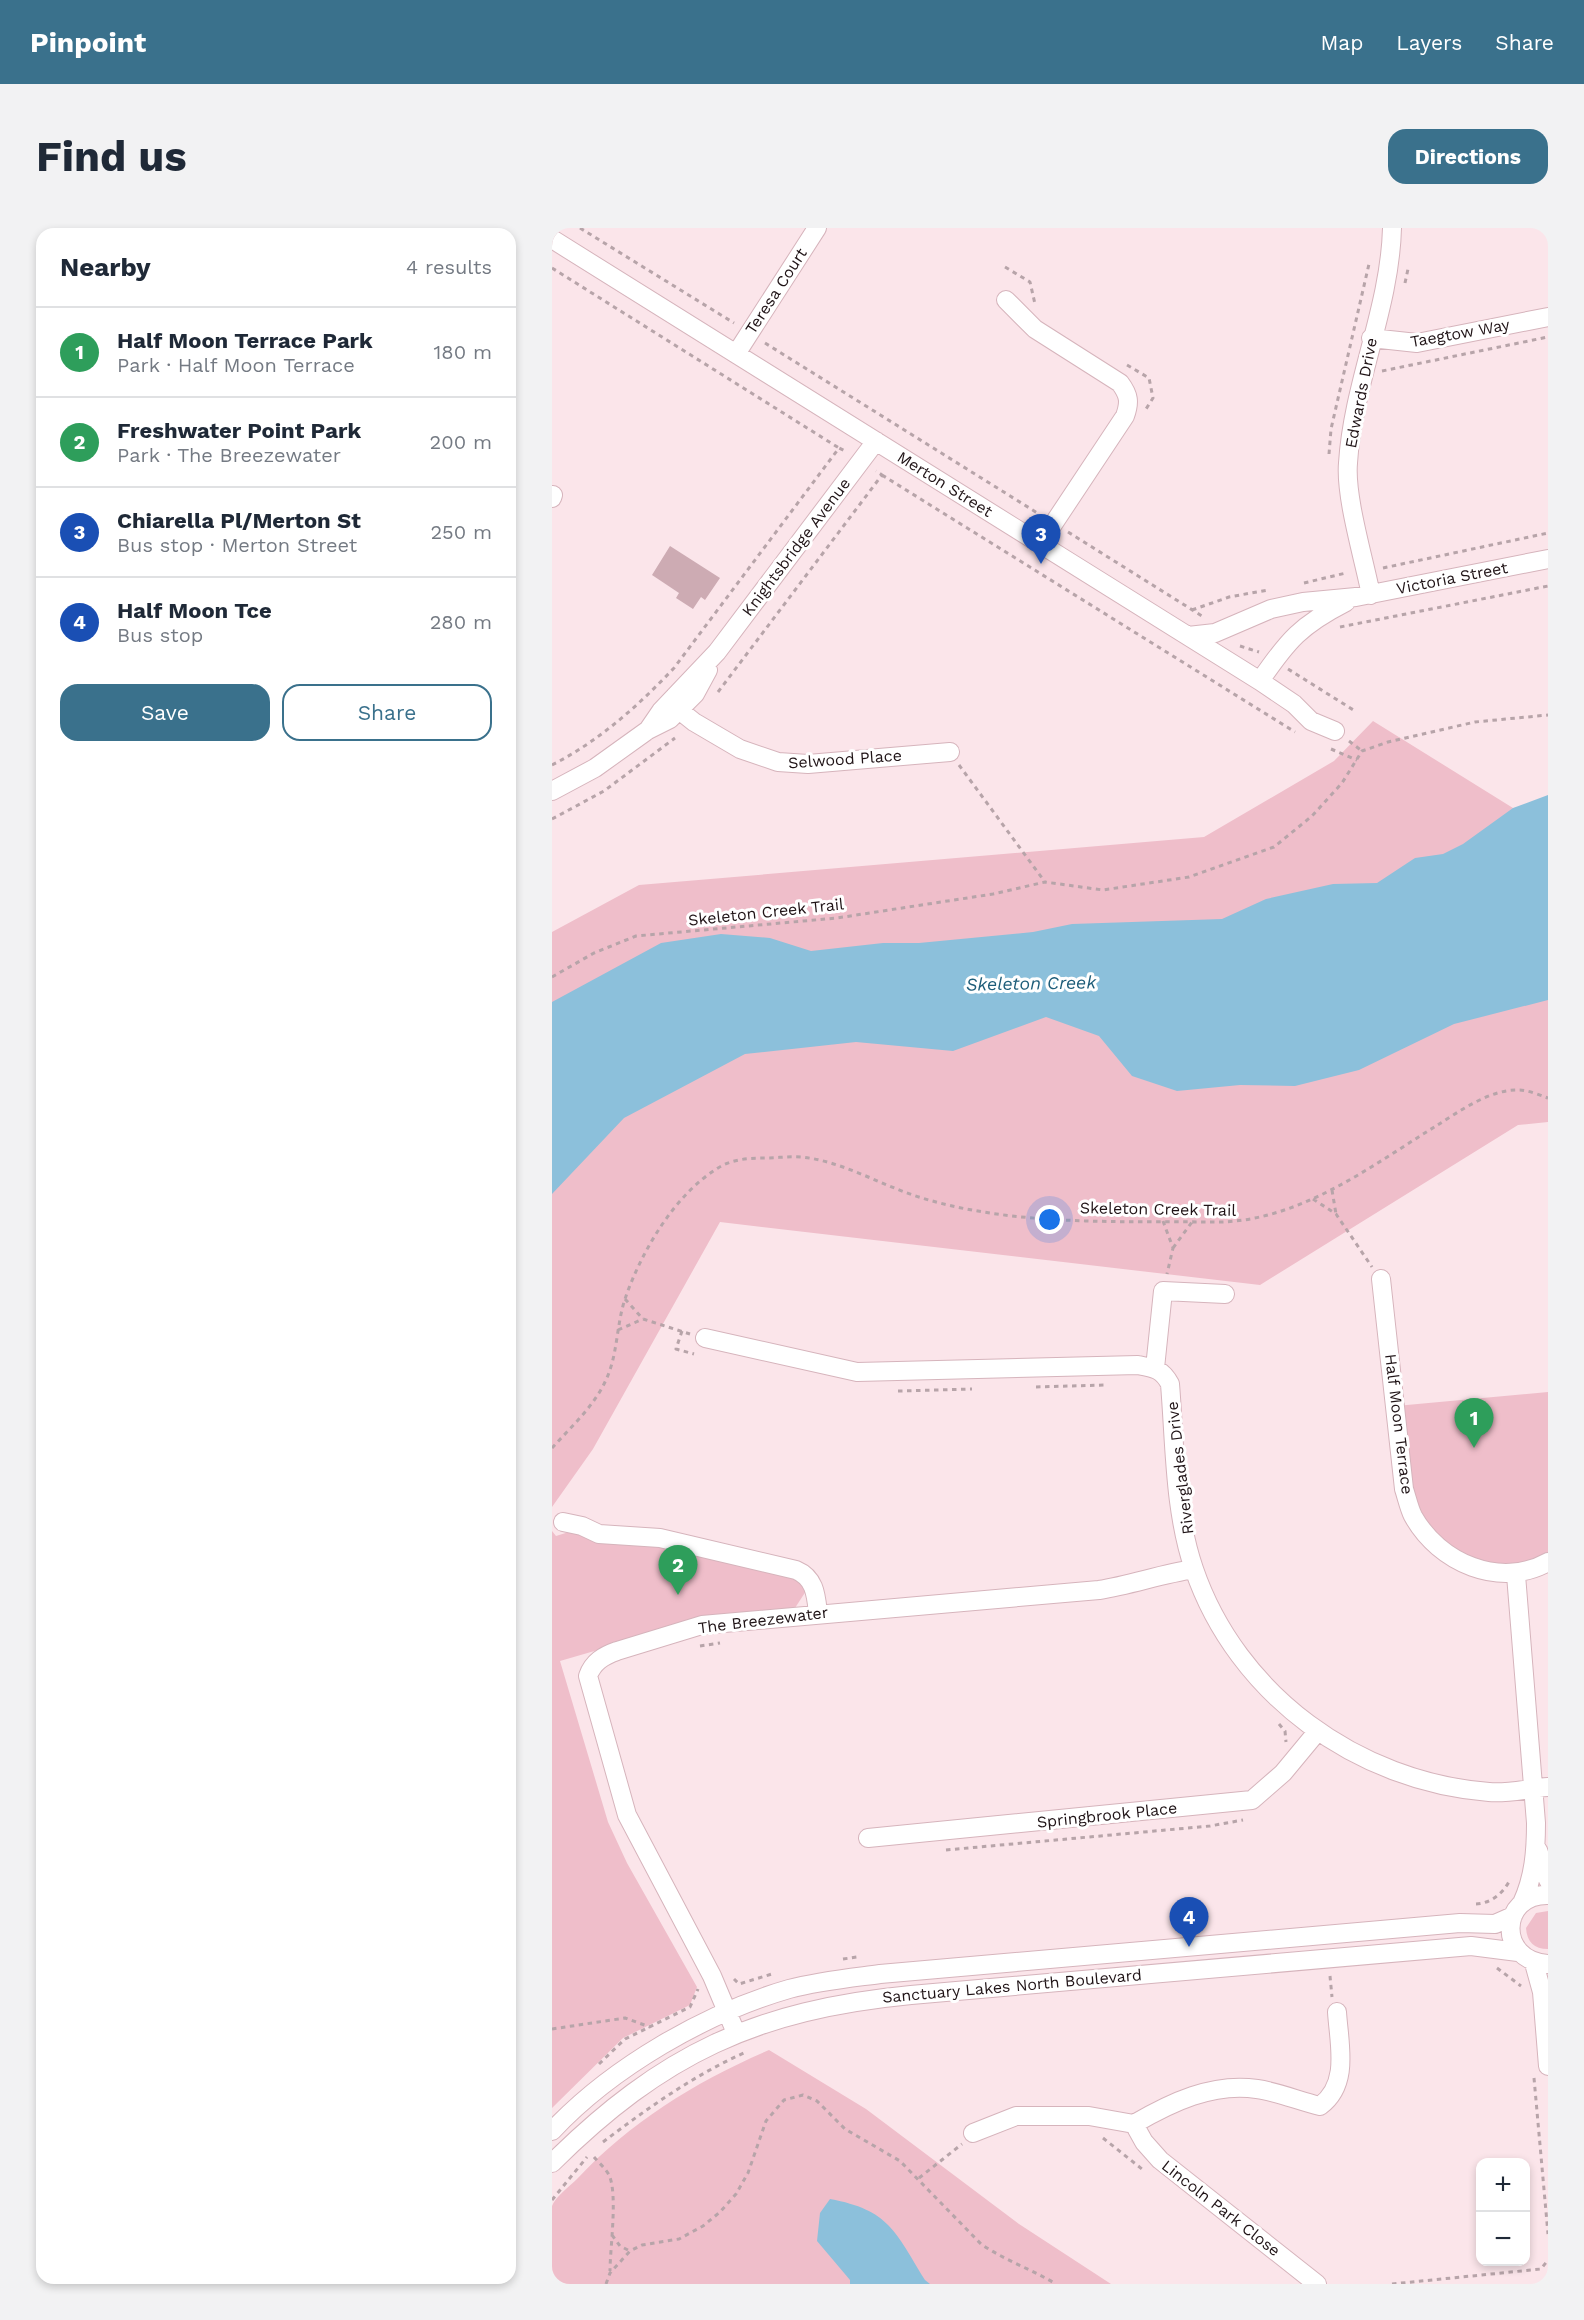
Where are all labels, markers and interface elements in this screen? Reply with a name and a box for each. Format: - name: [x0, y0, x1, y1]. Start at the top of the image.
- text: Pinpoint: [30, 26, 146, 59]
- text: Map: [1320, 30, 1363, 55]
- text: Layers: [1396, 30, 1462, 55]
- text: Share: [1495, 30, 1554, 55]
- button: Directions: [1388, 129, 1548, 184]
- text: Find us: [36, 132, 187, 181]
- street label: Teresa Court: [741, 244, 811, 337]
- text: Nearby: [60, 252, 151, 282]
- text: 4 results: [406, 255, 492, 279]
- street label: Taegtow Way: [1409, 315, 1512, 351]
- text: Half Moon Terrace Park: [117, 328, 373, 353]
- street label: Edwards Drive: [1341, 336, 1381, 450]
- text: 1: [75, 340, 84, 364]
- text: 180 m: [434, 340, 492, 364]
- text: Park · Half Moon Terrace: [117, 353, 355, 377]
- text: Freshwater Point Park: [117, 418, 361, 443]
- text: 2: [74, 430, 85, 454]
- text: 200 m: [430, 430, 492, 454]
- text: Park · The Breezewater: [117, 443, 341, 467]
- street label: Merton Street: [894, 447, 996, 521]
- street label: Knightsbridge Avenue: [738, 474, 854, 620]
- text: Chiarella Pl/Merton St: [117, 508, 361, 533]
- pin: 3: [1022, 514, 1060, 564]
- text: 3: [74, 520, 85, 544]
- text: 250 m: [430, 520, 492, 544]
- text: Bus stop · Merton Street: [117, 533, 357, 557]
- street label: Victoria Street: [1395, 558, 1510, 598]
- text: Half Moon Tce: [117, 598, 272, 623]
- text: 4: [73, 610, 86, 634]
- text: 280 m: [430, 610, 492, 634]
- text: Bus stop: [117, 623, 203, 647]
- button: Save: [60, 684, 270, 741]
- button: Share: [282, 684, 492, 741]
- street label: Selwood Place: [788, 746, 902, 772]
- street label: Skeleton Creek Trail: [687, 894, 845, 930]
- water label: Skeleton Creek: [966, 971, 1097, 995]
- street label: Skeleton Creek Trail: [1080, 1198, 1236, 1220]
- your location: [1035, 1205, 1064, 1234]
- street label: Half Moon Terrace: [1381, 1353, 1417, 1495]
- pin: 1: [1454, 1398, 1494, 1448]
- street label: Riverglades Drive: [1162, 1400, 1198, 1536]
- pin: 2: [658, 1546, 698, 1595]
- street label: The Breezewater: [697, 1603, 830, 1637]
- street label: Springbrook Place: [1036, 1798, 1178, 1832]
- pin: 4: [1170, 1898, 1208, 1947]
- street label: Sanctuary Lakes North Boulevard: [881, 1965, 1143, 2007]
- street label: Lincoln Park Close: [1158, 2156, 1284, 2260]
- map controls: [1476, 2158, 1530, 2266]
- button: +: [1476, 2158, 1530, 2212]
- button: −: [1476, 2212, 1530, 2266]

